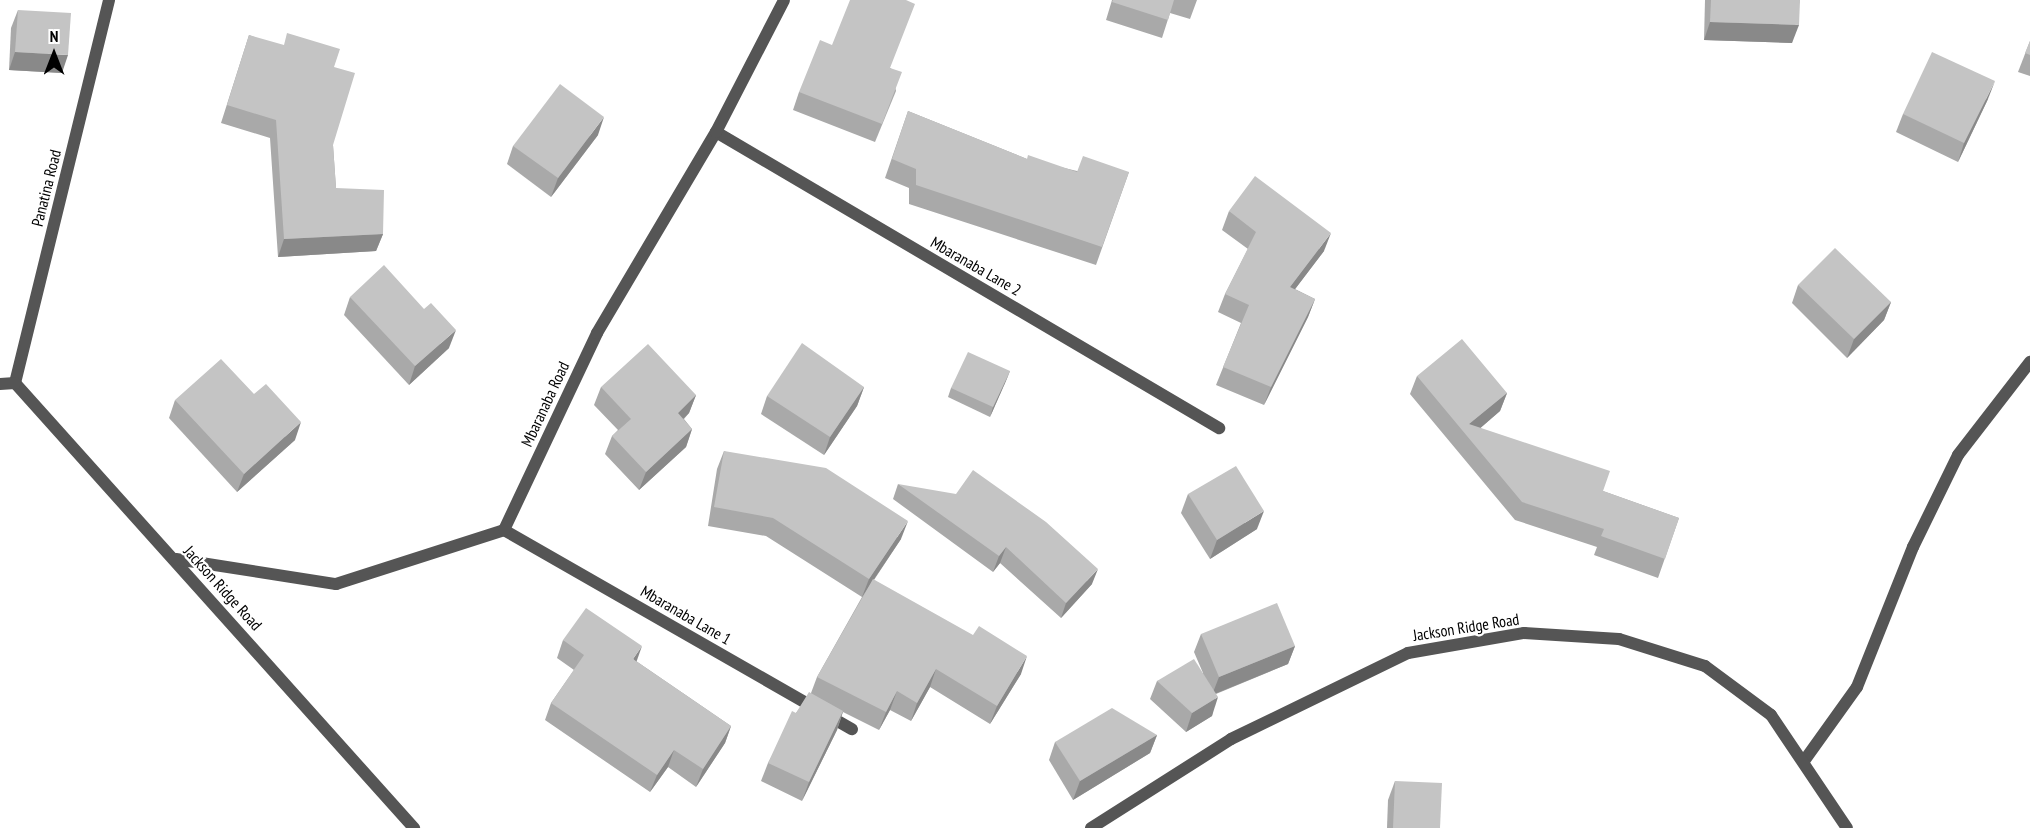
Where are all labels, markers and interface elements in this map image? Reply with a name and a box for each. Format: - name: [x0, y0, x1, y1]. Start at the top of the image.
- north arrow: [24, 24, 84, 84]
- text: N: [50, 26, 58, 46]
- street label: Panatina Road: [27, 148, 65, 228]
- street label: Mbaranaba Lane 2: [927, 232, 1025, 300]
- street label: Mbaranaba Road: [517, 358, 573, 450]
- street label: Jackson Ridge Road: [180, 542, 266, 634]
- street label: Mbaranaba Lane 1: [637, 581, 735, 649]
- street label: Jackson Ridge Road: [1412, 609, 1520, 645]

